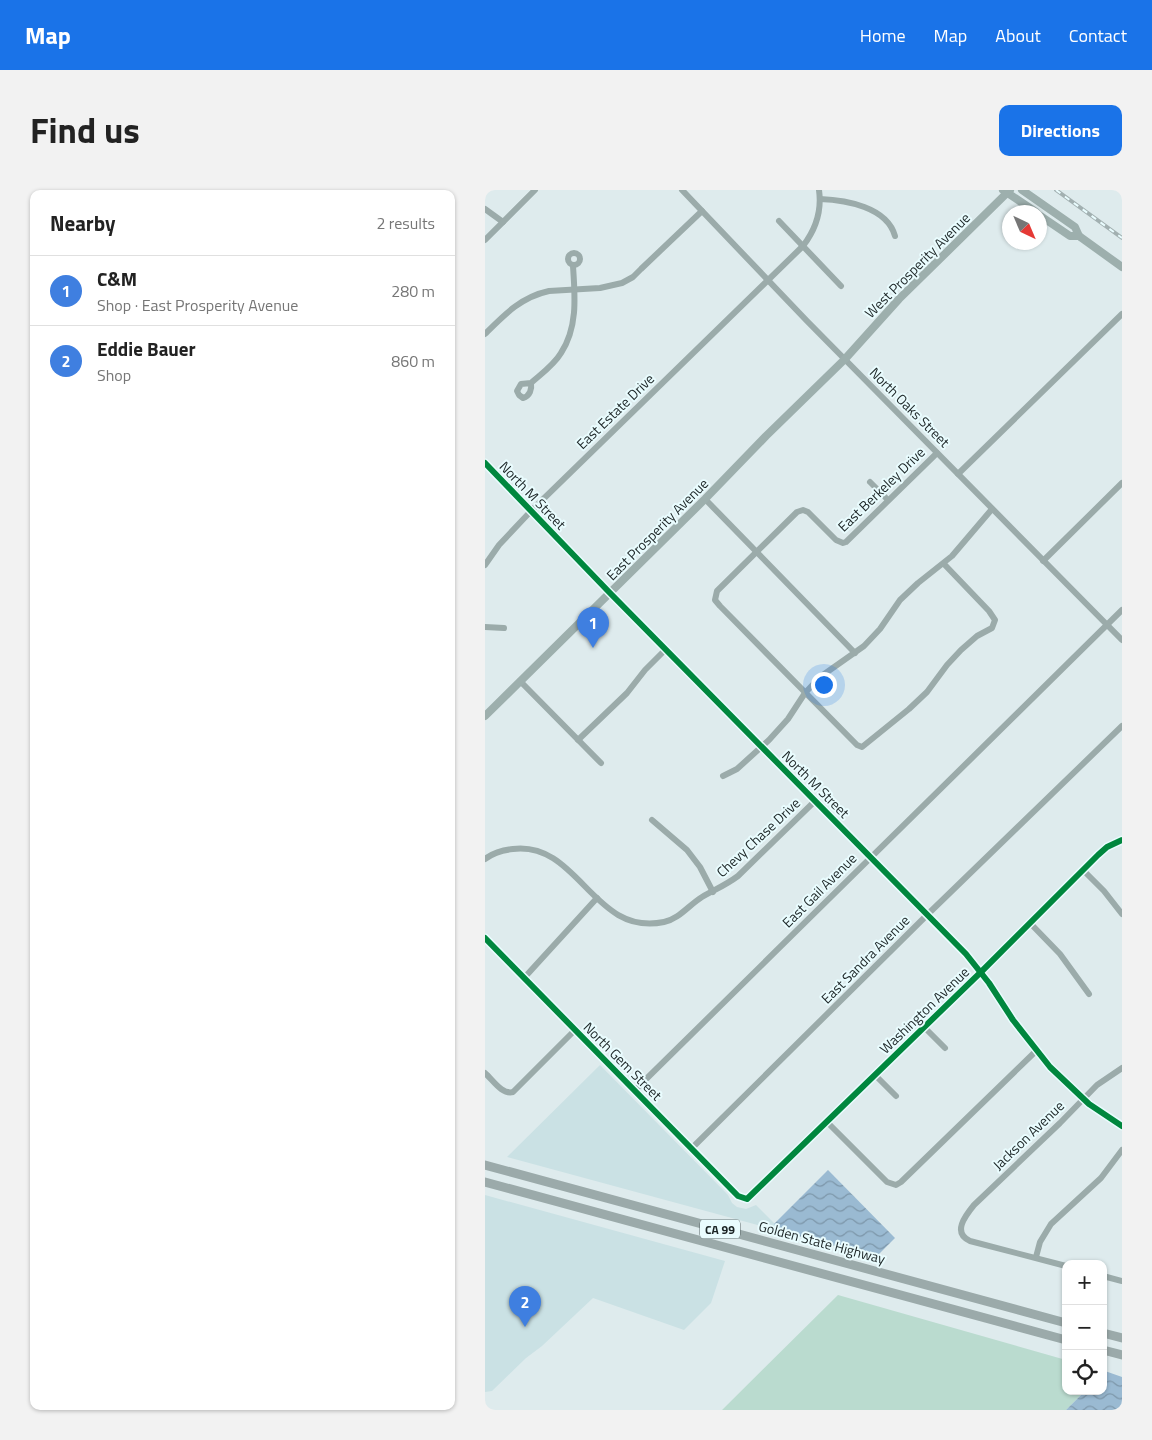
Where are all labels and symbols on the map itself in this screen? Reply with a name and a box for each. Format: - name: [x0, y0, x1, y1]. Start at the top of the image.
- north arrow: [1002, 205, 1047, 250]
- street label: West Prosperity Avenue: [860, 208, 974, 322]
- street label: North Oaks Street: [865, 362, 955, 452]
- street label: East Estate Drive: [571, 368, 659, 454]
- street label: East Berkeley Drive: [833, 442, 929, 536]
- street label: North M Street: [495, 456, 571, 534]
- street label: East Prosperity Avenue: [601, 473, 713, 585]
- pin: 1: [577, 607, 609, 648]
- your location: [811, 672, 837, 698]
- street label: North M Street: [777, 745, 855, 823]
- street label: Chevy Chase Drive: [711, 792, 805, 882]
- street label: East Gail Avenue: [777, 848, 861, 932]
- street label: East Sandra Avenue: [816, 910, 914, 1008]
- street label: Washington Avenue: [874, 962, 974, 1058]
- street label: North Gem Street: [579, 1017, 667, 1105]
- street label: Jackson Avenue: [988, 1095, 1068, 1175]
- street label: Golden State Highway: [756, 1215, 888, 1269]
- road number: CA 99: [700, 1220, 740, 1238]
- pin: 2: [509, 1286, 541, 1327]

